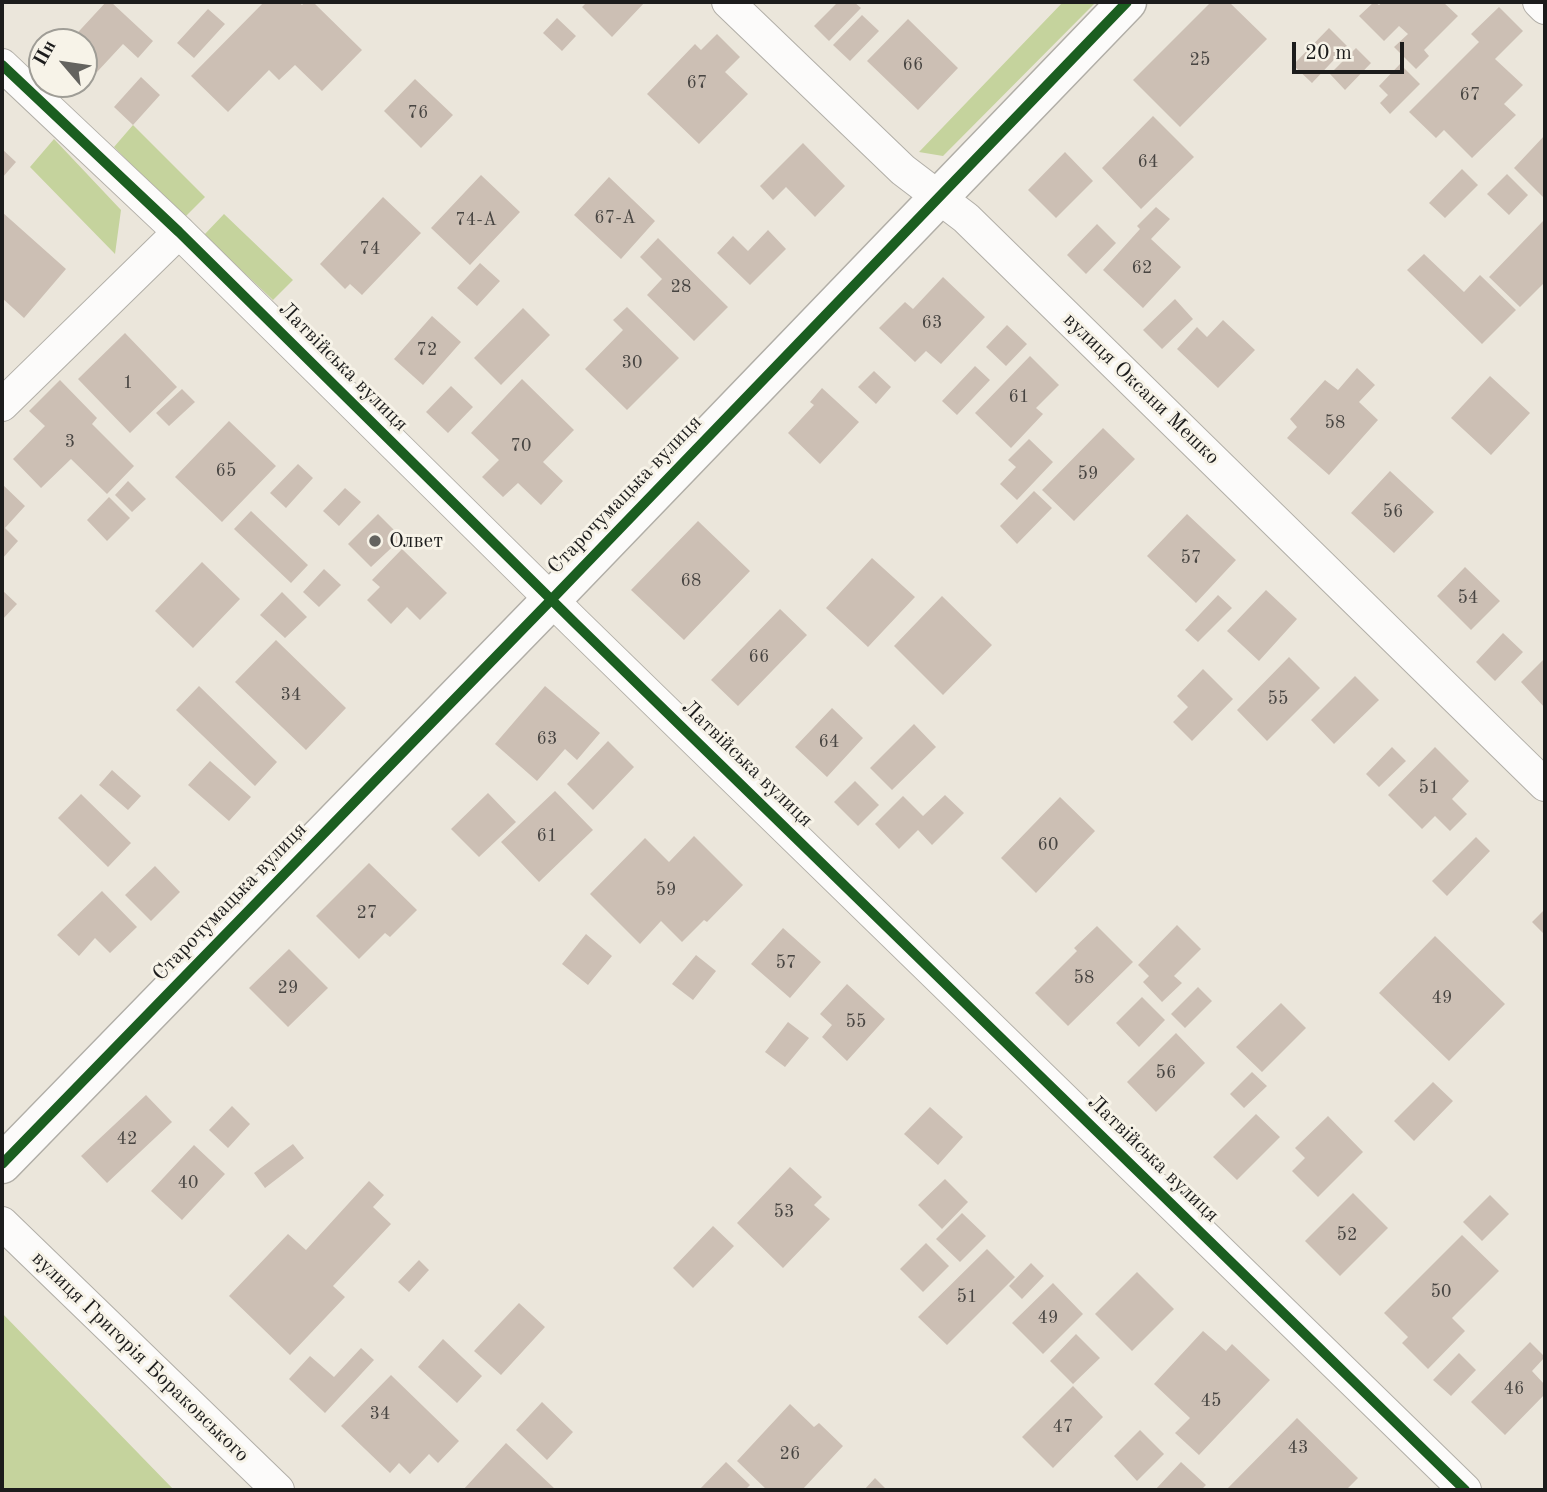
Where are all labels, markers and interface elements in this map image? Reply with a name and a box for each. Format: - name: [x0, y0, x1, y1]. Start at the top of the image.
- north arrow: [28, 28, 98, 98]
- scale bar: [1295, 28, 1407, 72]
- text: Пн: [31, 37, 61, 70]
- text: 20 m: [1305, 43, 1352, 64]
- house number: 25: [1190, 49, 1210, 71]
- house number: 66: [903, 54, 923, 76]
- house number: 67: [687, 72, 707, 94]
- house number: 67: [1460, 84, 1480, 106]
- house number: 76: [408, 102, 428, 124]
- house number: 64: [1138, 151, 1158, 173]
- house number: 67-А: [594, 207, 636, 229]
- house number: 74-А: [455, 209, 497, 231]
- house number: 74: [360, 238, 380, 260]
- house number: 62: [1132, 257, 1152, 279]
- house number: 28: [671, 276, 691, 298]
- street label: Латвійська вулиця: [273, 297, 413, 437]
- street label: вулиця Оксани Мешко: [1057, 308, 1225, 470]
- house number: 63: [922, 312, 942, 334]
- house number: 72: [417, 339, 437, 361]
- house number: 30: [622, 352, 642, 374]
- house number: 1: [123, 372, 133, 394]
- house number: 61: [1009, 386, 1029, 408]
- street label: Старочумацька вулиця: [543, 410, 707, 580]
- house number: 58: [1325, 412, 1345, 434]
- house number: 3: [65, 431, 75, 453]
- house number: 70: [511, 435, 531, 457]
- house number: 65: [216, 460, 236, 482]
- house number: 59: [1078, 463, 1098, 485]
- house number: 56: [1383, 501, 1403, 523]
- place label: Олвет: [389, 528, 443, 554]
- marker: Олвет: [367, 533, 383, 549]
- house number: 57: [1181, 547, 1201, 569]
- house number: 68: [681, 570, 701, 592]
- house number: 54: [1458, 587, 1478, 609]
- house number: 66: [749, 646, 769, 668]
- house number: 34: [281, 684, 301, 706]
- house number: 55: [1268, 688, 1288, 710]
- street label: Латвійська вулиця: [676, 695, 818, 833]
- house number: 63: [537, 728, 557, 750]
- house number: 64: [819, 731, 839, 753]
- house number: 51: [1419, 777, 1439, 799]
- street label: Старочумацька вулиця: [148, 817, 312, 987]
- house number: 61: [537, 825, 557, 847]
- house number: 60: [1038, 834, 1058, 856]
- house number: 59: [656, 879, 676, 901]
- house number: 27: [357, 902, 377, 924]
- house number: 57: [776, 952, 796, 974]
- house number: 58: [1074, 967, 1094, 989]
- house number: 29: [278, 977, 298, 999]
- house number: 49: [1432, 987, 1452, 1009]
- house number: 55: [846, 1011, 866, 1033]
- house number: 56: [1156, 1062, 1176, 1084]
- street label: Латвійська вулиця: [1082, 1090, 1224, 1228]
- house number: 42: [117, 1128, 137, 1150]
- house number: 40: [178, 1172, 198, 1194]
- house number: 53: [774, 1201, 794, 1223]
- house number: 52: [1337, 1224, 1357, 1246]
- street label: вулиця Григорія Бораковського: [26, 1246, 254, 1468]
- house number: 50: [1431, 1281, 1451, 1303]
- house number: 51: [957, 1286, 977, 1308]
- house number: 49: [1038, 1307, 1058, 1329]
- house number: 46: [1504, 1378, 1524, 1400]
- house number: 45: [1201, 1390, 1221, 1412]
- house number: 34: [370, 1403, 390, 1425]
- house number: 47: [1053, 1416, 1073, 1438]
- house number: 43: [1288, 1437, 1308, 1459]
- house number: 26: [780, 1443, 800, 1465]

